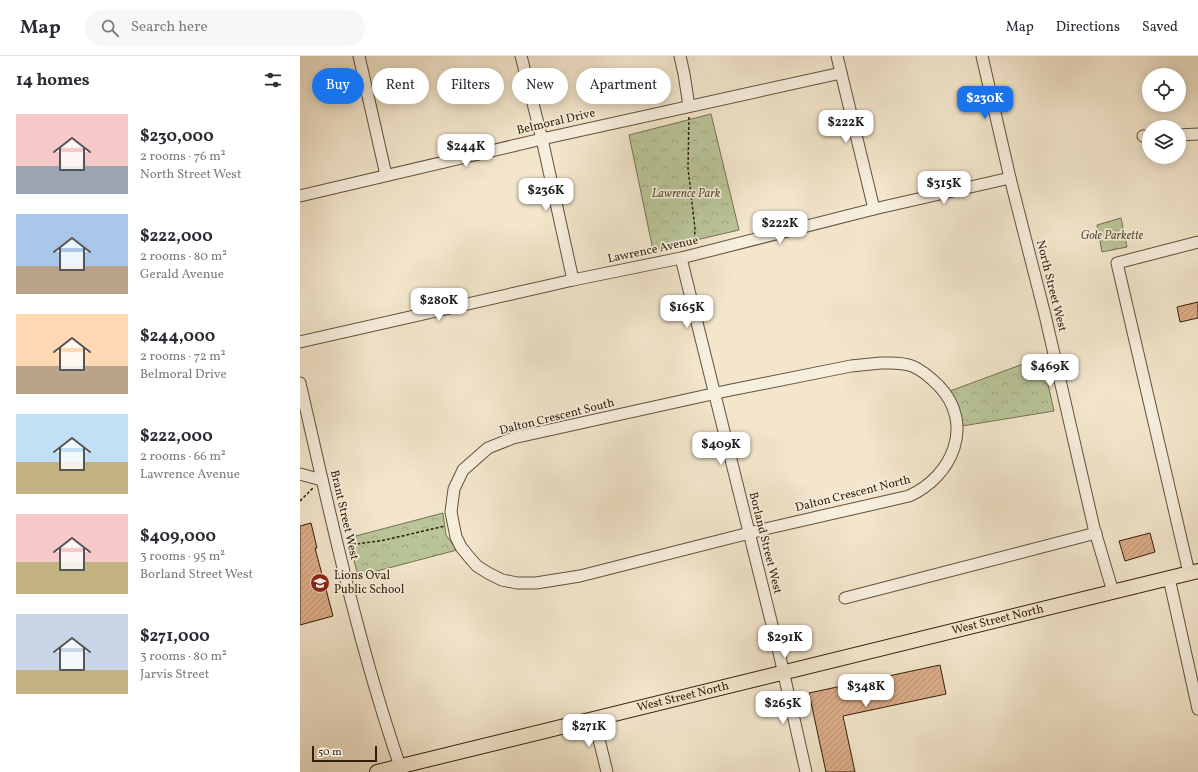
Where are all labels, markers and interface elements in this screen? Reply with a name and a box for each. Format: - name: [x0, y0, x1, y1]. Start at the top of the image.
- search box: [85, 10, 365, 46]
- text: Map: [20, 15, 61, 41]
- icon: search: [99, 17, 121, 39]
- text: Search here: [131, 17, 208, 38]
- text: Map: [1006, 18, 1034, 37]
- text: Directions: [1056, 18, 1120, 37]
- text: Saved: [1142, 18, 1178, 37]
- chip: Buy: [312, 68, 364, 104]
- chip: Rent: [372, 68, 429, 104]
- chip: Filters: [437, 68, 504, 104]
- chip: New: [512, 68, 568, 104]
- chip: Apartment: [576, 68, 671, 104]
- map controls: [1142, 68, 1186, 164]
- button: locate: [1142, 68, 1186, 112]
- text: 14 homes: [16, 69, 90, 92]
- icon: filters: [262, 69, 284, 91]
- pin: $230K: [957, 86, 1013, 120]
- text: $230K: [966, 90, 1004, 108]
- street label: Belmoral Drive: [515, 105, 597, 139]
- pin: $222K: [818, 110, 874, 144]
- text: $222K: [828, 114, 864, 132]
- button: layers: [1142, 120, 1186, 164]
- text: $230,000: [140, 125, 214, 148]
- icon: home: [48, 130, 96, 178]
- pin: $244K: [438, 134, 494, 168]
- text: $244K: [447, 138, 486, 156]
- text: 2 rooms · 76 m²: [140, 148, 225, 166]
- text: North Street West: [140, 166, 242, 184]
- pin: $315K: [916, 171, 972, 205]
- text: $315K: [927, 175, 961, 193]
- pin: $236K: [518, 178, 574, 212]
- text: $236K: [527, 182, 565, 200]
- park label: Lawrence Park: [652, 186, 721, 202]
- pin: $222K: [752, 211, 808, 245]
- text: $222K: [762, 215, 798, 233]
- text: $222,000: [140, 225, 213, 248]
- park label: Gole Parkette: [1081, 228, 1144, 244]
- icon: home: [48, 230, 96, 278]
- street label: Lawrence Avenue: [606, 233, 700, 267]
- street label: North Street West: [1032, 239, 1070, 333]
- text: 2 rooms · 80 m²: [140, 248, 227, 266]
- text: Gerald Avenue: [140, 266, 224, 284]
- pin: $280K: [411, 288, 467, 322]
- text: $280K: [420, 292, 458, 310]
- pin: $165K: [659, 295, 715, 329]
- text: $165K: [669, 299, 705, 317]
- text: $244,000: [140, 325, 215, 348]
- icon: home: [48, 330, 96, 378]
- text: 2 rooms · 72 m²: [140, 348, 226, 366]
- pin: $469K: [1022, 354, 1078, 388]
- text: $469K: [1031, 358, 1069, 376]
- text: Belmoral Drive: [140, 366, 227, 384]
- street label: Dalton Crescent South: [498, 395, 616, 439]
- text: $222,000: [140, 425, 213, 448]
- icon: home: [48, 430, 96, 478]
- pin: $409K: [693, 432, 749, 466]
- text: $409K: [701, 436, 741, 454]
- text: 2 rooms · 66 m²: [140, 448, 226, 466]
- text: Lawrence Avenue: [140, 466, 240, 484]
- street label: Brant Street West: [326, 468, 362, 562]
- street label: Dalton Crescent North: [794, 472, 912, 516]
- street label: Borland Street West: [745, 490, 785, 596]
- text: $409,000: [140, 525, 216, 548]
- icon: home: [48, 530, 96, 578]
- text: 3 rooms · 95 m²: [140, 548, 225, 566]
- text: Borland Street West: [140, 566, 253, 584]
- place label: Lions Oval Public School: [334, 568, 405, 598]
- school or university icon: Lions Oval Public School: [309, 572, 331, 594]
- street label: West Street North: [950, 601, 1045, 639]
- text: $271,000: [140, 625, 210, 648]
- pin: $291K: [757, 625, 813, 659]
- text: $291K: [767, 629, 803, 647]
- icon: home: [48, 630, 96, 678]
- text: 3 rooms · 80 m²: [140, 648, 227, 666]
- text: Jarvis Street: [140, 666, 209, 684]
- pin: $348K: [838, 674, 894, 708]
- street label: West Street North: [635, 678, 731, 716]
- text: $348K: [847, 678, 885, 696]
- pin: $265K: [755, 691, 811, 725]
- text: $265K: [765, 695, 801, 713]
- pin: $271K: [561, 714, 617, 748]
- text: $271K: [572, 718, 606, 736]
- scale bar: [312, 744, 377, 763]
- text: 50 m: [318, 745, 342, 760]

